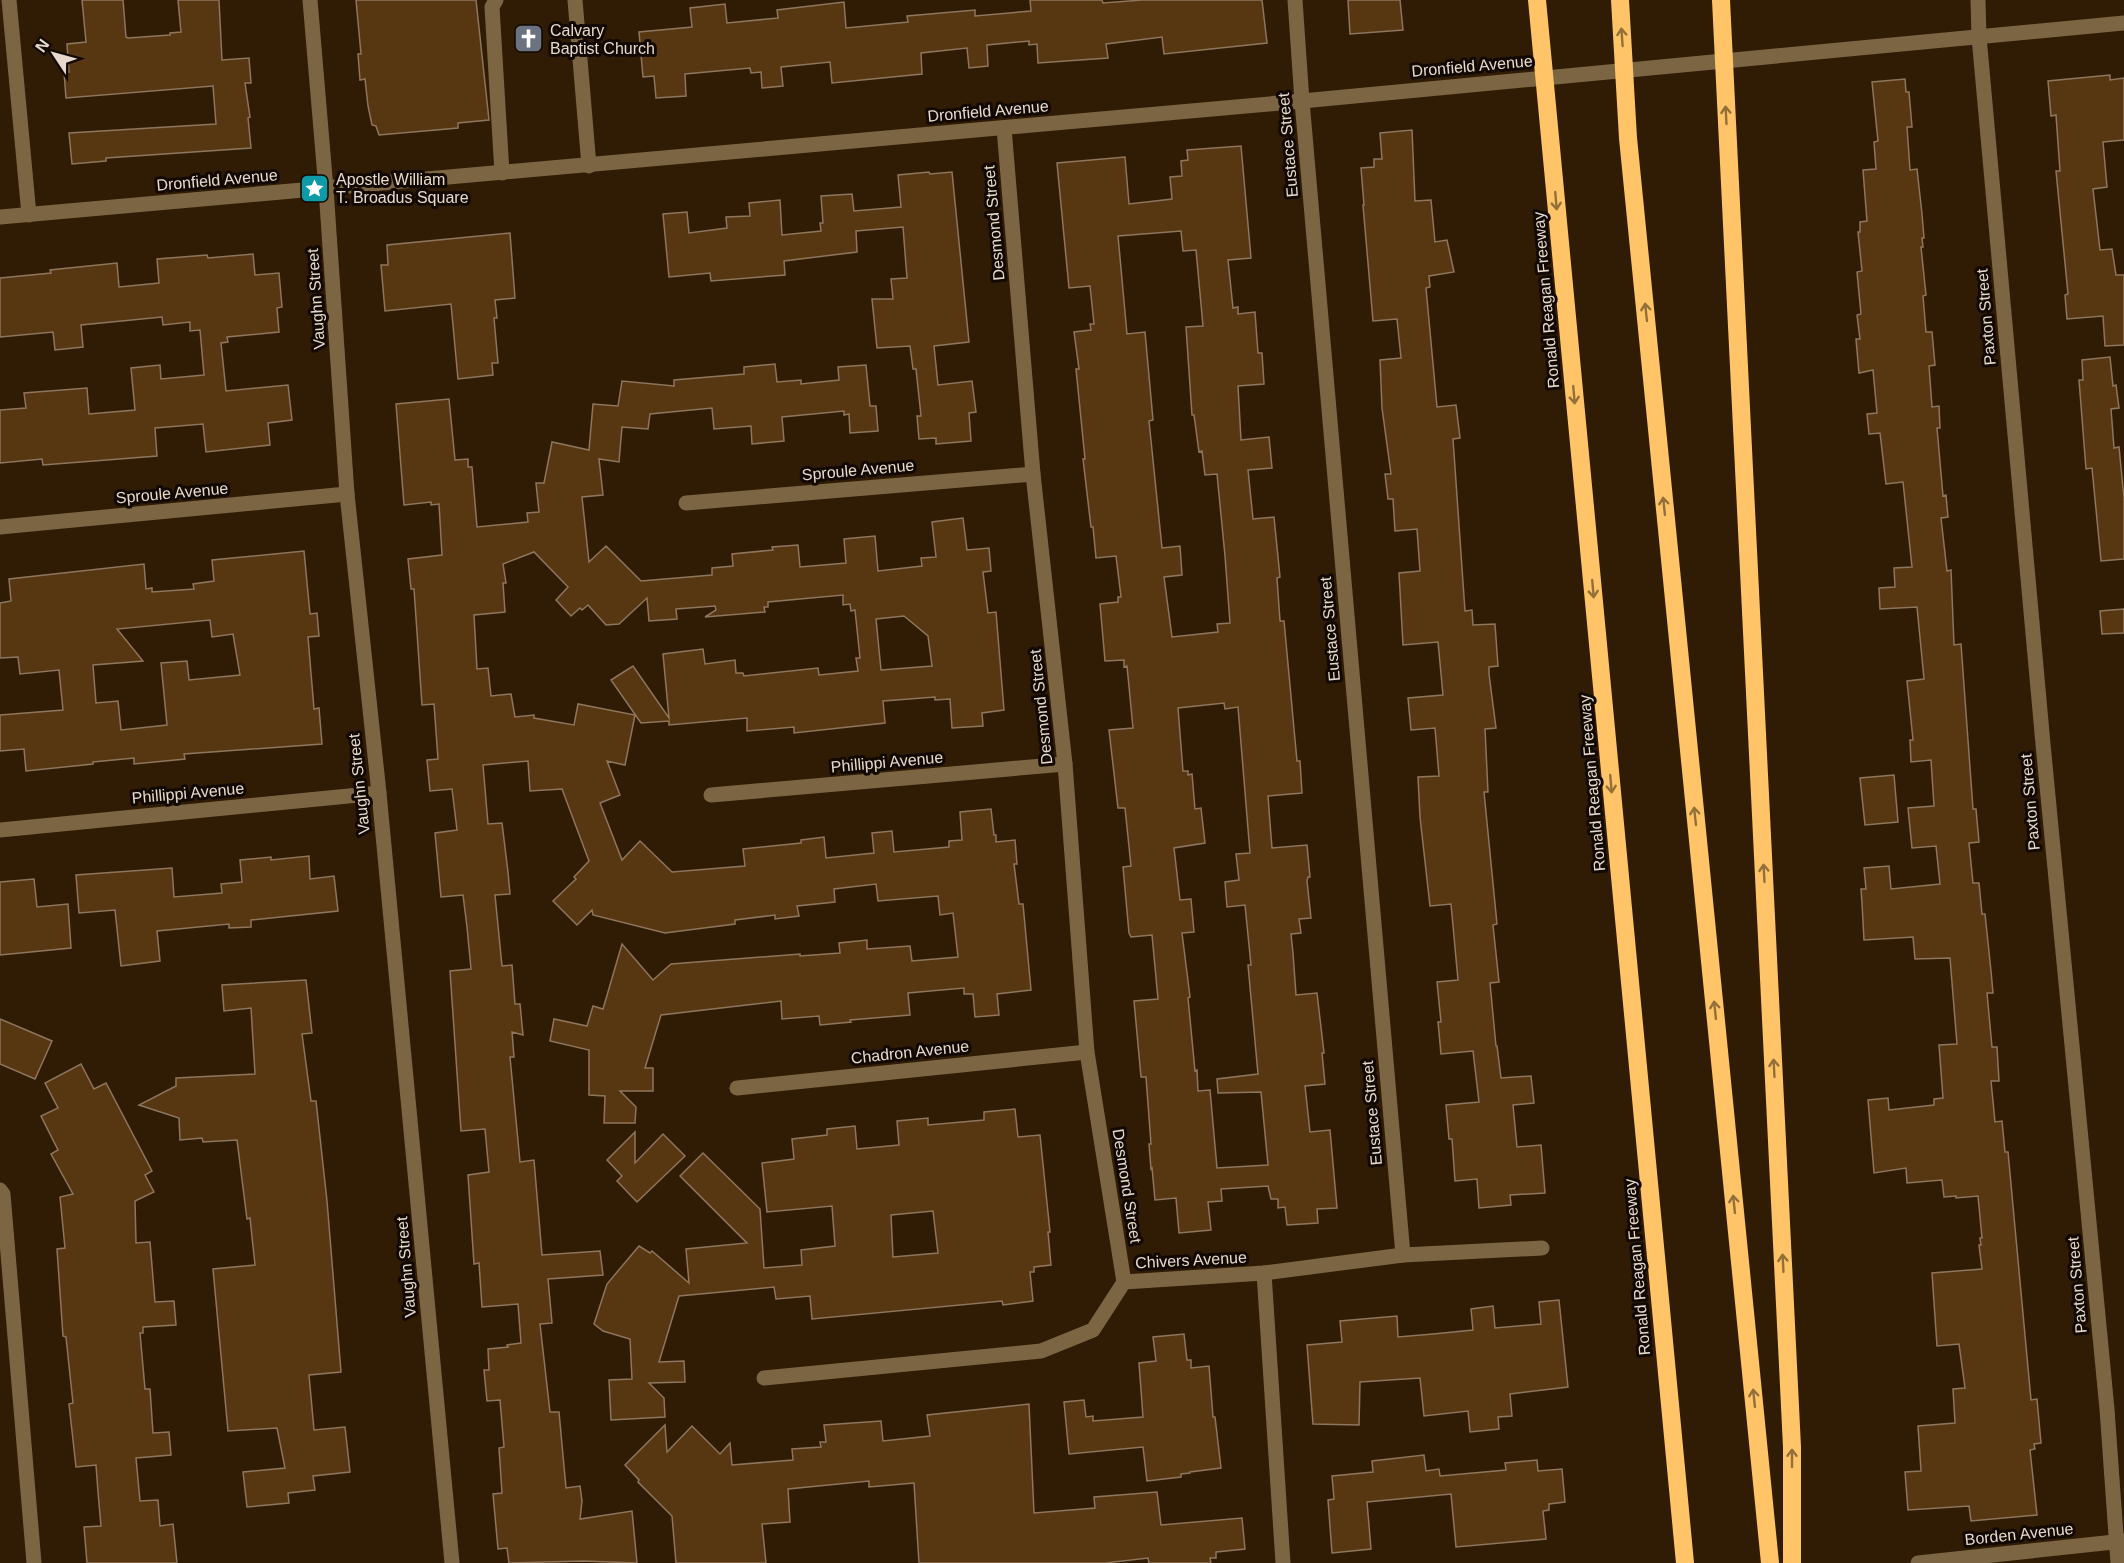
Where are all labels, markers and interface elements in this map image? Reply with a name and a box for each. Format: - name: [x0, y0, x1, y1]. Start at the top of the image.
- place label: Calvary Baptist Church: [550, 22, 655, 57]
- church icon: Calvary Baptist Church: [513, 23, 545, 55]
- north arrow: [24, 24, 84, 84]
- one-way arrow: [1617, 28, 1628, 48]
- text: N: [32, 36, 53, 55]
- street label: Dronfield Avenue: [1411, 52, 1533, 80]
- street label: Eustace Street: [1275, 91, 1301, 198]
- street label: Dronfield Avenue: [927, 97, 1049, 125]
- one-way arrow: [1721, 105, 1732, 125]
- street label: Desmond Street: [980, 164, 1008, 281]
- street label: Dronfield Avenue: [156, 166, 278, 194]
- place label: Apostle William T. Broadus Square: [336, 171, 469, 206]
- place icon: Apostle William T. Broadus Square: [299, 172, 331, 204]
- one-way arrow: [1551, 191, 1562, 211]
- street label: Ronald Reagan Freeway: [1530, 211, 1562, 389]
- street label: Vaughn Street: [304, 247, 328, 350]
- street label: Paxton Street: [1973, 267, 1999, 366]
- one-way arrow: [1640, 303, 1651, 322]
- one-way arrow: [1569, 385, 1580, 405]
- street label: Sproule Avenue: [801, 457, 915, 483]
- street label: Sproule Avenue: [115, 480, 229, 506]
- one-way arrow: [1659, 497, 1670, 517]
- street label: Eustace Street: [1317, 575, 1343, 682]
- one-way arrow: [1588, 579, 1599, 599]
- street label: Desmond Street: [1026, 648, 1055, 765]
- street label: Ronald Reagan Freeway: [1576, 694, 1608, 872]
- street label: Vaughn Street: [345, 732, 373, 835]
- street label: Phillippi Avenue: [830, 749, 944, 775]
- street label: Paxton Street: [2017, 752, 2043, 851]
- one-way arrow: [1606, 773, 1617, 793]
- street label: Phillippi Avenue: [131, 780, 245, 806]
- one-way arrow: [1690, 806, 1701, 826]
- one-way arrow: [1759, 864, 1770, 884]
- one-way arrow: [1709, 1000, 1720, 1020]
- street label: Chadron Avenue: [850, 1037, 970, 1067]
- street label: Eustace Street: [1359, 1059, 1385, 1166]
- one-way arrow: [1768, 1059, 1779, 1079]
- street label: Desmond Street: [1110, 1128, 1145, 1245]
- street label: Ronald Reagan Freeway: [1621, 1178, 1653, 1356]
- one-way arrow: [1728, 1195, 1739, 1214]
- street label: Vaughn Street: [393, 1215, 419, 1318]
- street label: Paxton Street: [2064, 1235, 2090, 1334]
- street label: Chivers Avenue: [1135, 1249, 1247, 1271]
- one-way arrow: [1778, 1253, 1789, 1273]
- one-way arrow: [1748, 1389, 1759, 1408]
- one-way arrow: [1786, 1448, 1798, 1468]
- street label: Borden Avenue: [1964, 1520, 2074, 1548]

